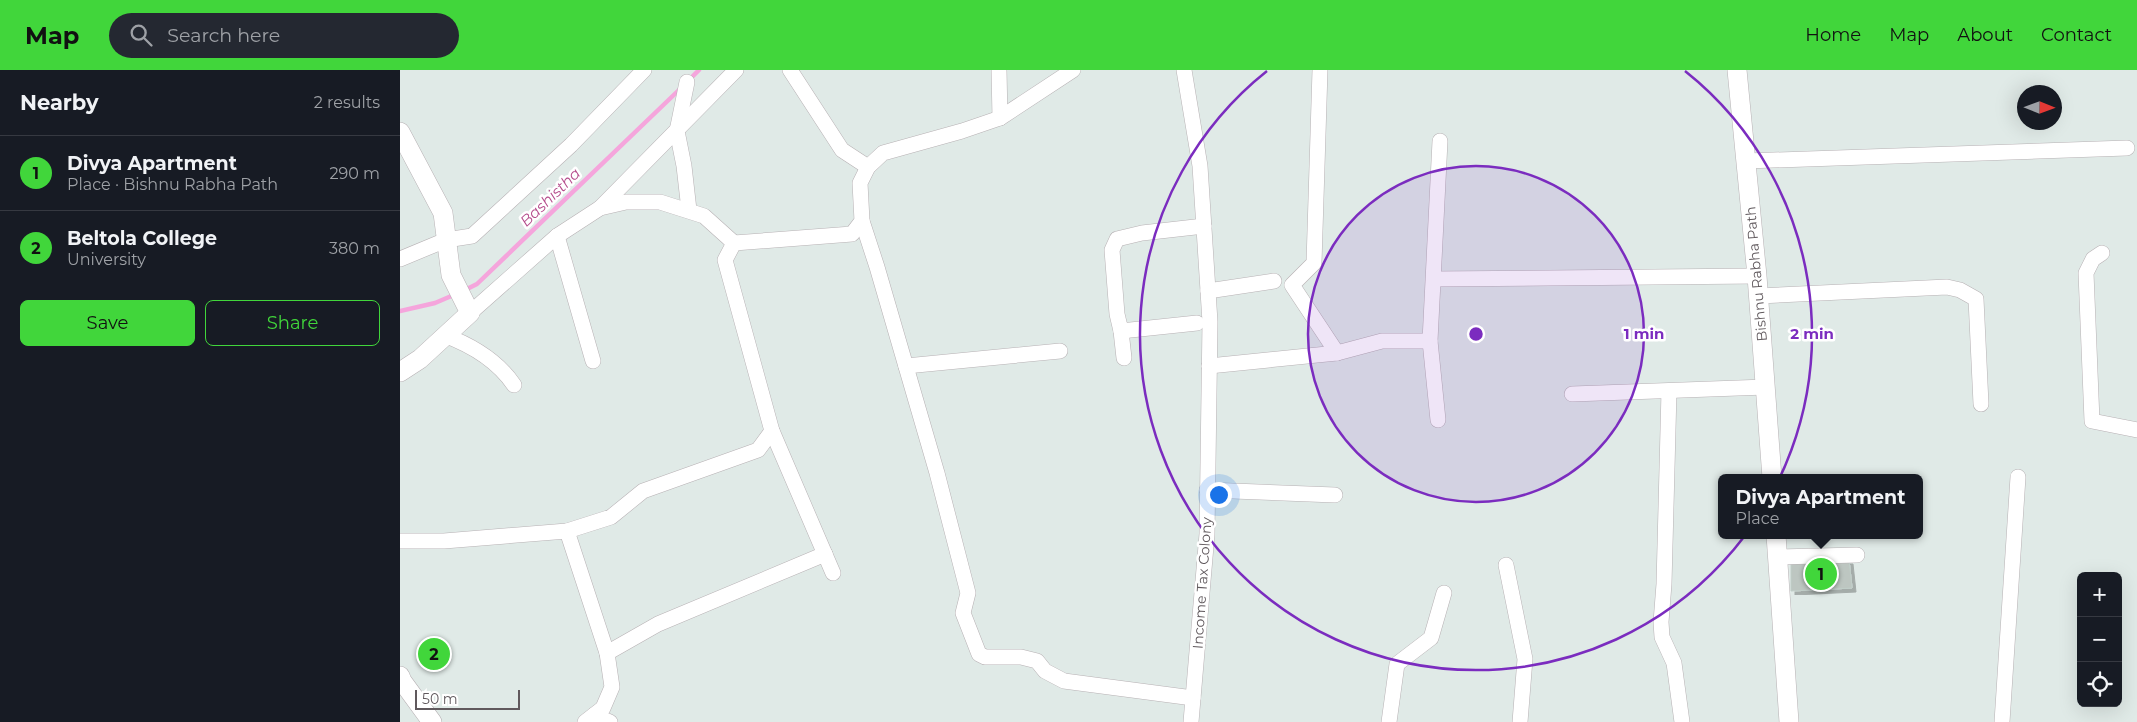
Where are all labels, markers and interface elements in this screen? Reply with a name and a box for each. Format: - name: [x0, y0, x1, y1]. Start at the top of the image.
- search box: [109, 13, 459, 58]
- text: Map: [25, 21, 79, 50]
- icon: search: [127, 21, 155, 49]
- text: Search here: [167, 24, 280, 47]
- text: Home: [1805, 24, 1861, 46]
- text: Map: [1889, 24, 1929, 46]
- text: About: [1957, 24, 2013, 46]
- text: Contact: [2041, 24, 2112, 46]
- north arrow: [2017, 85, 2062, 130]
- text: Nearby: [20, 90, 99, 115]
- text: 2 results: [314, 93, 380, 112]
- text: Divya Apartment: [67, 152, 237, 175]
- text: 1: [33, 164, 39, 183]
- text: 290 m: [329, 164, 380, 183]
- water label: Bashistha: [516, 164, 584, 230]
- text: Place · Bishnu Rabha Path: [67, 175, 278, 194]
- street label: Bishnu Rabha Path: [1741, 206, 1771, 342]
- text: Beltola College: [67, 227, 217, 250]
- text: 2: [31, 239, 41, 258]
- text: 380 m: [329, 239, 380, 258]
- text: University: [67, 250, 146, 269]
- button: Save: [20, 300, 195, 346]
- button: Share: [205, 300, 380, 346]
- text: 1 min: [1624, 324, 1664, 343]
- text: 2 min: [1790, 324, 1834, 343]
- centre of rings: [1467, 325, 1485, 343]
- popup: [1718, 474, 1923, 539]
- your location: [1206, 482, 1232, 508]
- text: Divya Apartment: [1736, 486, 1905, 509]
- text: Place: [1736, 509, 1779, 528]
- street label: Income Tax Colony: [1188, 516, 1216, 649]
- pin: 1: [1805, 555, 1837, 593]
- map controls: [2077, 572, 2122, 707]
- button: +: [2077, 572, 2122, 617]
- button: −: [2077, 617, 2122, 662]
- pin: 2: [418, 635, 450, 673]
- button: locate: [2077, 662, 2122, 707]
- scale bar: [415, 687, 520, 710]
- text: 50 m: [422, 690, 458, 708]

